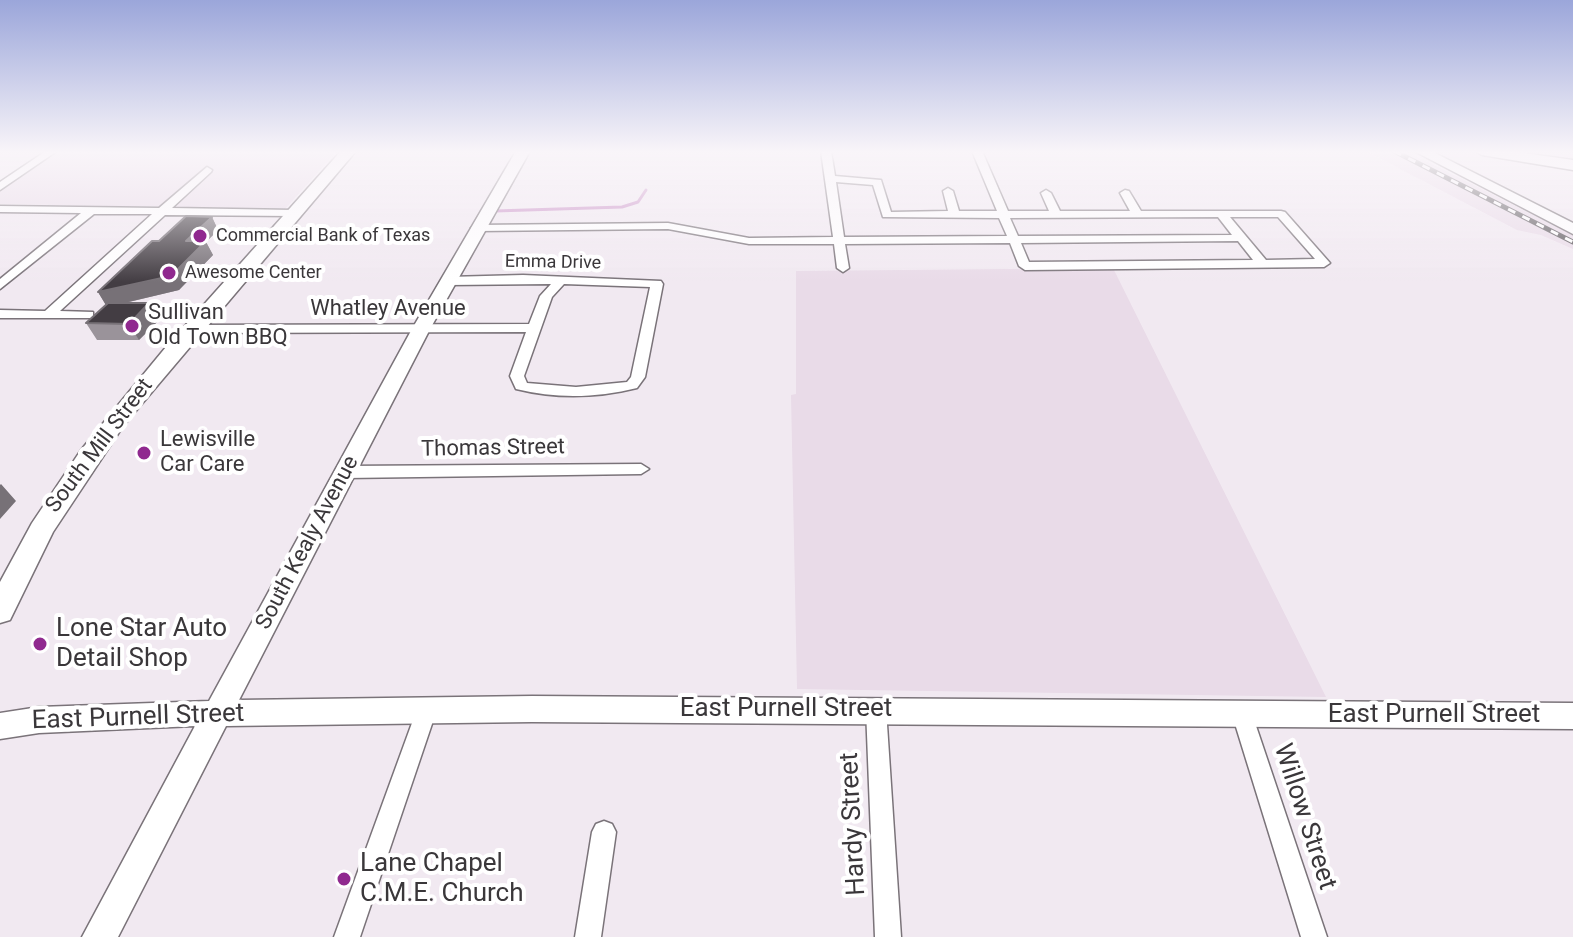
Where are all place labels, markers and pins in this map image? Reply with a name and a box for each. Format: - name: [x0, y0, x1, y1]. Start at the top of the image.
- place label: Commercial Bank of Texas: [216, 225, 430, 247]
- marker: Commercial Bank of Texas: [191, 227, 209, 245]
- place label: Awesome Center: [185, 262, 322, 284]
- marker: Awesome Center: [160, 264, 178, 282]
- place label: Sullivan Old Town BBQ: [148, 300, 288, 352]
- marker: Sullivan Old Town BBQ: [123, 317, 141, 335]
- place label: Lewisville Car Care: [160, 427, 255, 478]
- marker: Lewisville Car Care: [135, 444, 153, 462]
- place label: Lone Star Auto Detail Shop: [56, 613, 227, 674]
- marker: Lone Star Auto Detail Shop: [31, 635, 49, 653]
- place label: Lane Chapel C.M.E. Church: [360, 848, 523, 910]
- marker: Lane Chapel C.M.E. Church: [335, 870, 353, 888]

